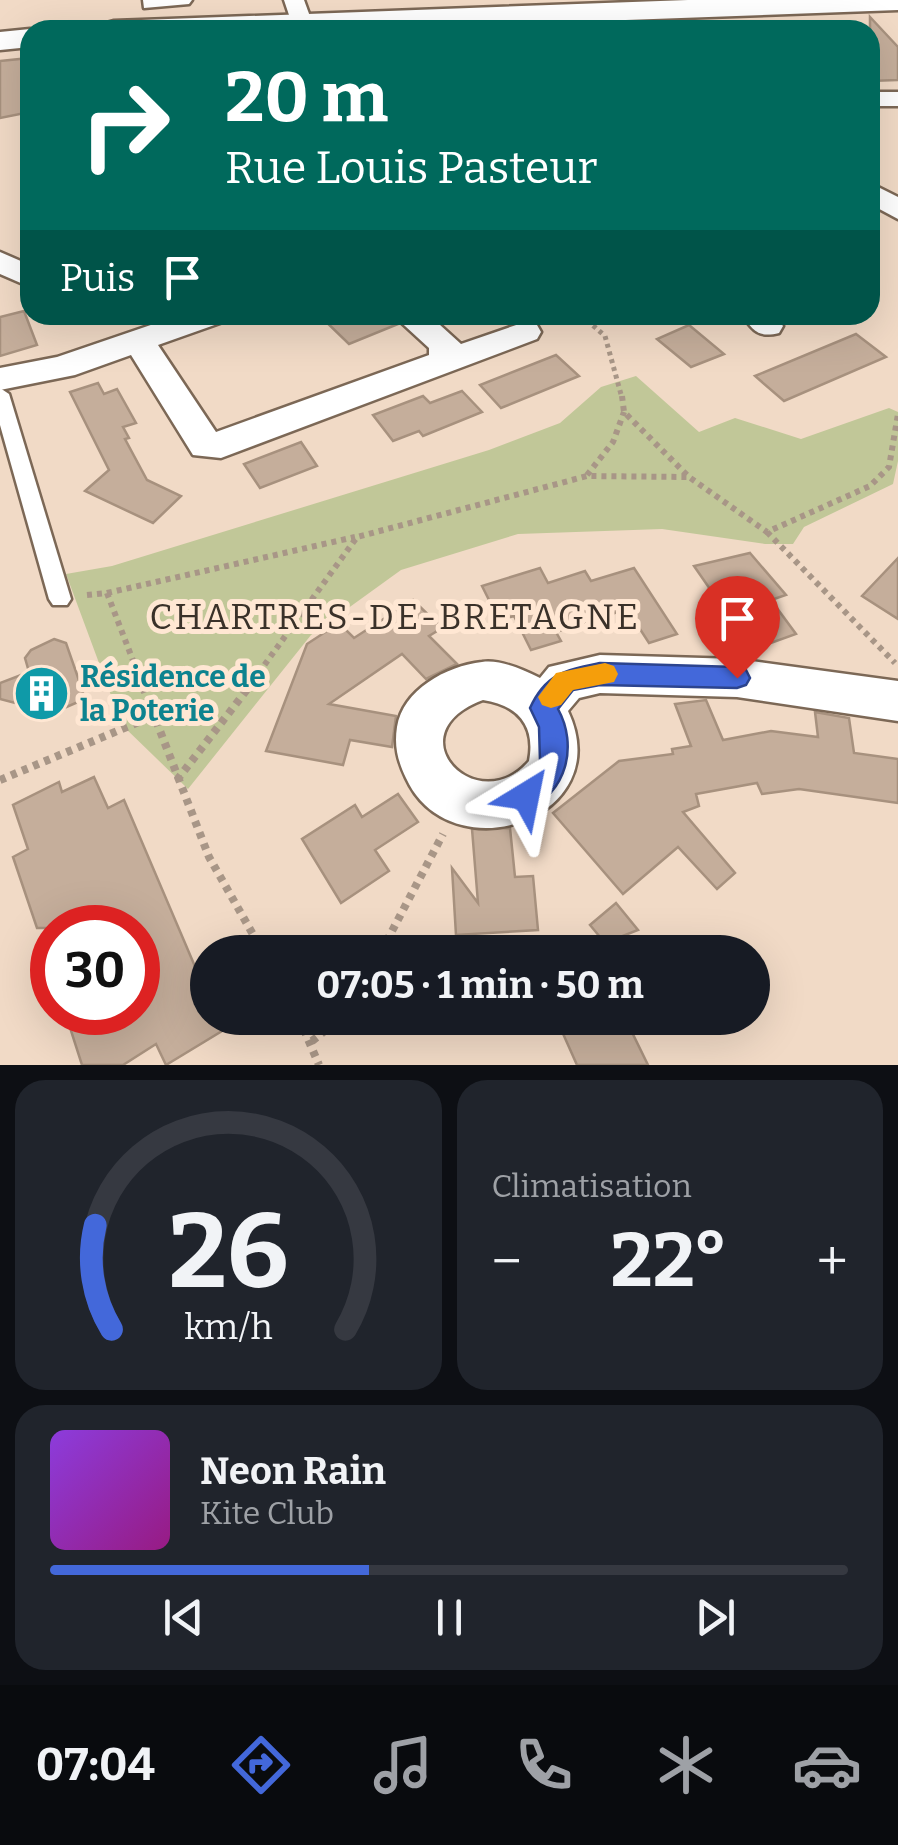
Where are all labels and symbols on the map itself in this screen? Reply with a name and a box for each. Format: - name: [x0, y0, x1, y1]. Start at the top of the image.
- pin: [695, 576, 780, 679]
- district label: CHARTRES-DE-BRETAGNE: [149, 596, 641, 638]
- place label: Résidence de la Poterie: [80, 659, 266, 729]
- building icon: Résidence de la Poterie: [11, 664, 71, 724]
- position arrow: [474, 744, 578, 848]
- speed limit sign: 30: [30, 905, 160, 1035]

